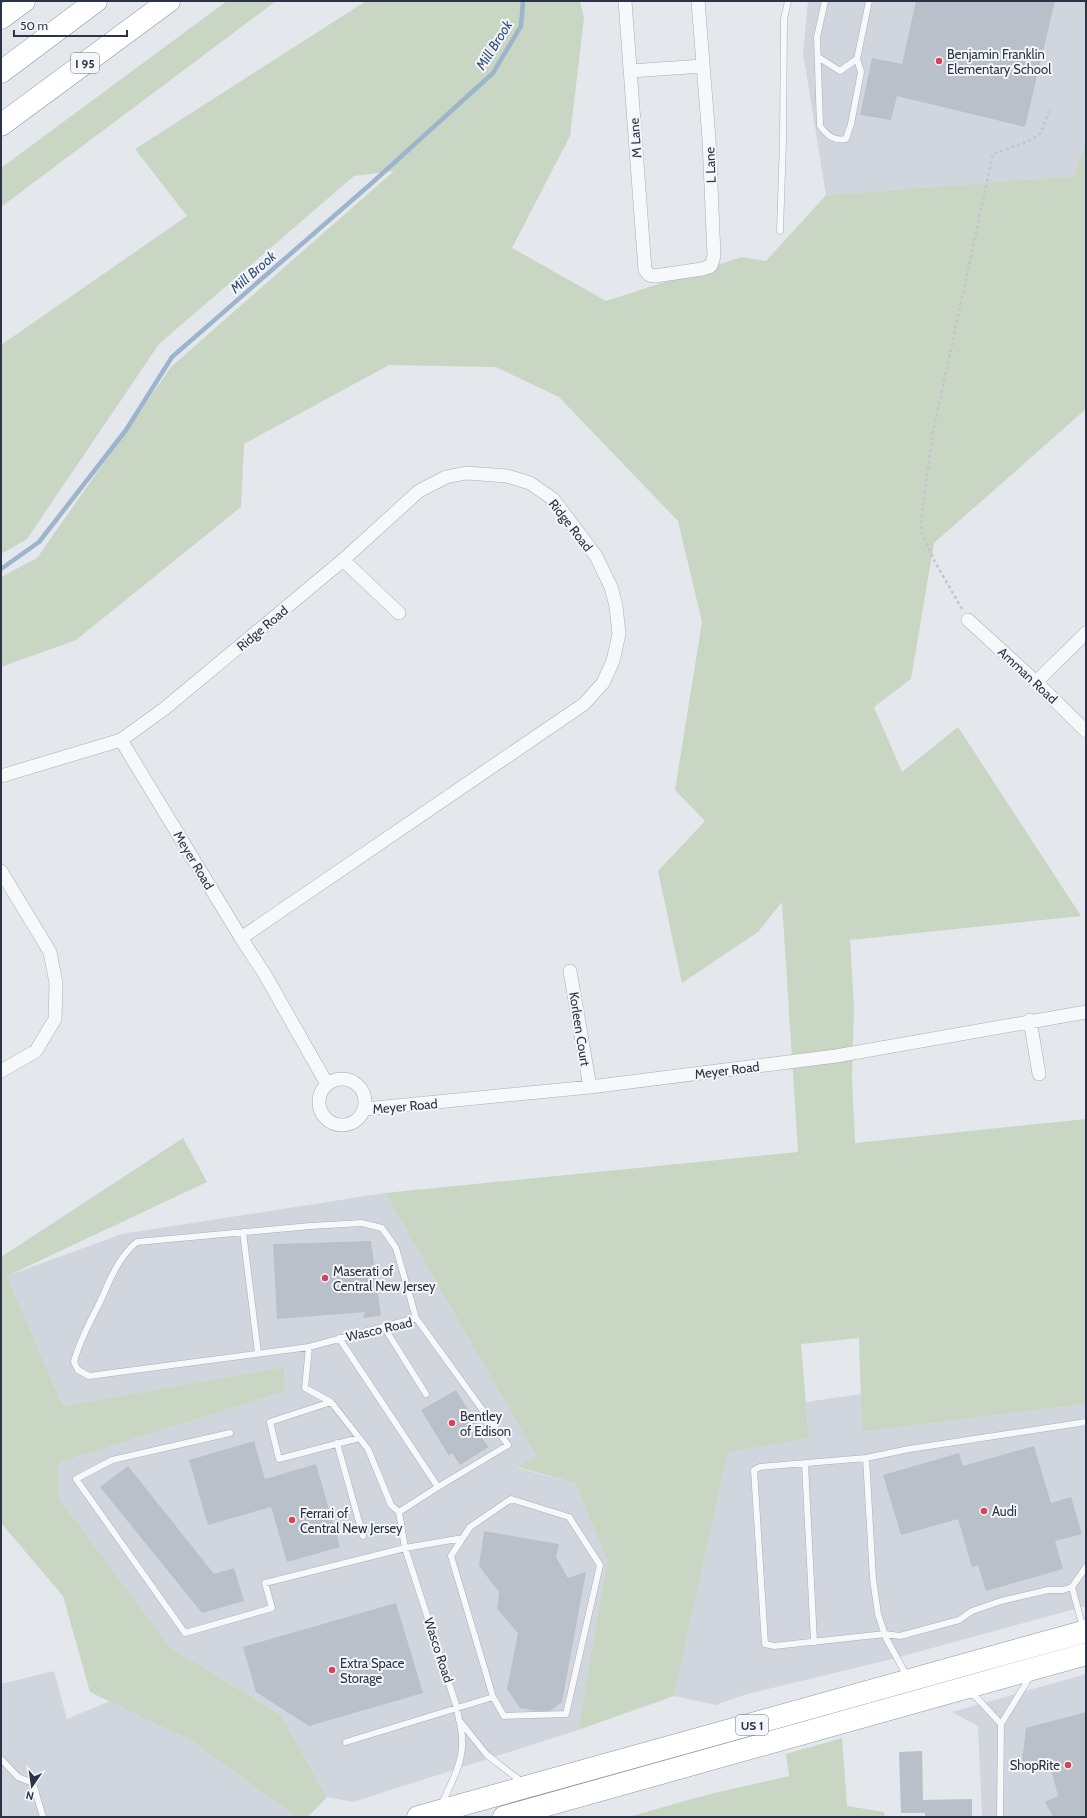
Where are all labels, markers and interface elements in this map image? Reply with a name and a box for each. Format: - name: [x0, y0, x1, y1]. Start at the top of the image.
- scale bar: [14, 12, 127, 38]
- water label: Mill Brook: [471, 16, 517, 74]
- text: 50 m: [20, 18, 48, 33]
- place label: Benjamin Franklin Elementary School: [947, 46, 1051, 77]
- road number: I 95: [71, 53, 99, 73]
- marker: Benjamin Franklin Elementary School: [934, 56, 944, 66]
- street label: M Lane: [626, 117, 644, 159]
- street label: L Lane: [701, 146, 719, 183]
- water label: Mill Brook: [226, 246, 280, 298]
- street label: Ridge Road: [546, 496, 596, 554]
- street label: Ridge Road: [233, 602, 291, 654]
- street label: Amman Road: [995, 643, 1061, 707]
- street label: Meyer Road: [170, 828, 218, 892]
- street label: Korleen Court: [566, 991, 594, 1068]
- street label: Meyer Road: [694, 1058, 760, 1082]
- street label: Meyer Road: [372, 1095, 438, 1117]
- place label: Maserati of Central New Jersey: [333, 1263, 436, 1294]
- marker: Maserati of Central New Jersey: [320, 1273, 330, 1283]
- street label: Wasco Road: [344, 1314, 414, 1344]
- place label: Bentley of Edison: [460, 1408, 511, 1439]
- marker: Bentley of Edison: [447, 1418, 457, 1428]
- place label: Audi: [992, 1503, 1017, 1519]
- place label: Ferrari of Central New Jersey: [300, 1505, 403, 1536]
- marker: Audi: [979, 1506, 989, 1516]
- marker: Ferrari of Central New Jersey: [287, 1515, 297, 1525]
- street label: Wasco Road: [421, 1615, 457, 1685]
- place label: Extra Space Storage: [340, 1655, 405, 1686]
- marker: Extra Space Storage: [327, 1665, 337, 1675]
- road number: US 1: [736, 1715, 768, 1735]
- place label: ShopRite: [1010, 1757, 1060, 1773]
- marker: ShopRite: [1063, 1760, 1073, 1770]
- north arrow: [12, 1766, 52, 1806]
- text: N: [24, 1788, 35, 1803]

